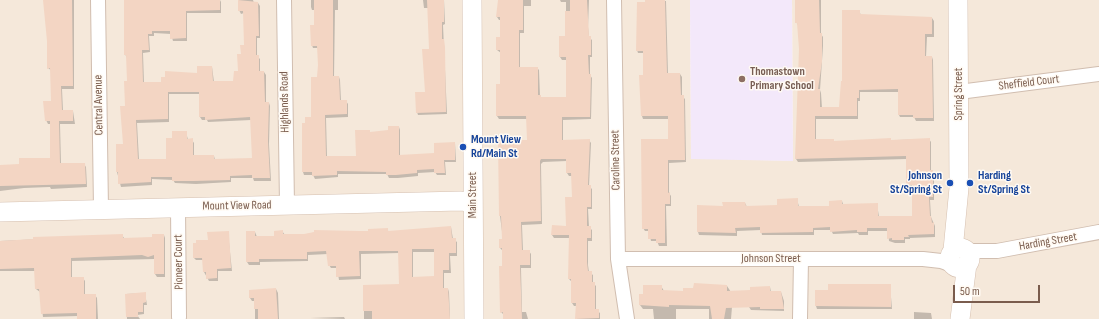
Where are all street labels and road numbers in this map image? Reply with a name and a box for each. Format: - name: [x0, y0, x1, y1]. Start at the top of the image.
- street label: Spring Street: [952, 68, 966, 120]
- street label: Highlands Road: [277, 71, 293, 133]
- street label: Sheffield Court: [998, 72, 1060, 94]
- street label: Central Avenue: [91, 74, 107, 136]
- street label: Caroline Street: [608, 130, 624, 190]
- street label: Main Street: [466, 172, 480, 218]
- street label: Mount View Road: [202, 198, 272, 214]
- street label: Harding Street: [1018, 230, 1078, 254]
- street label: Pioneer Court: [171, 234, 187, 290]
- street label: Johnson Street: [741, 252, 801, 266]

